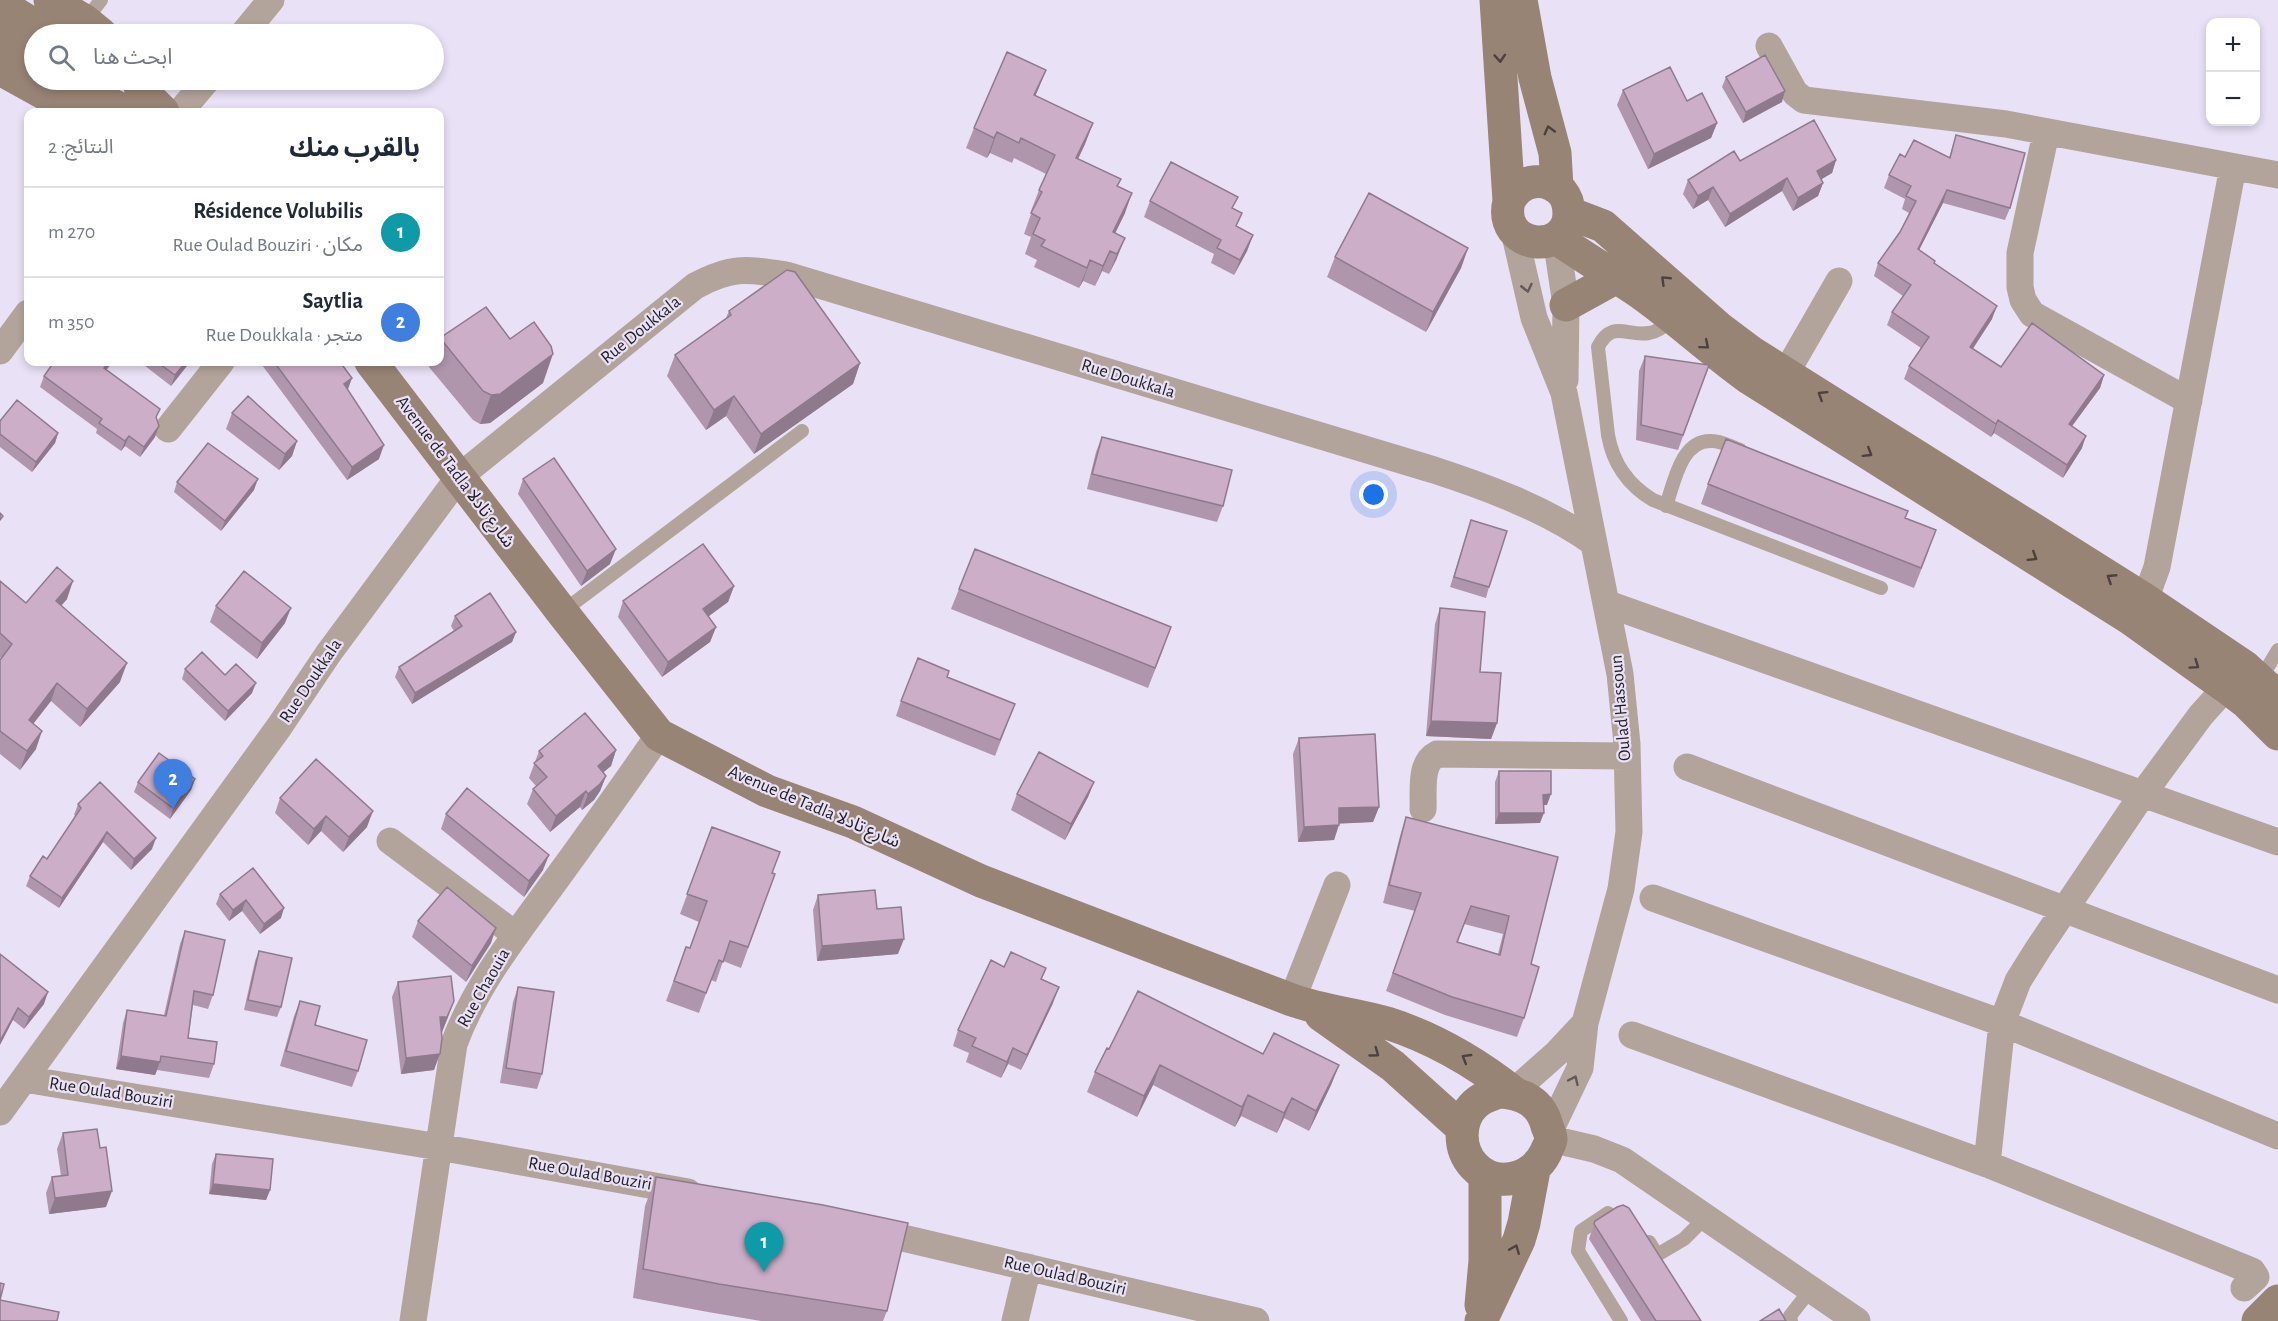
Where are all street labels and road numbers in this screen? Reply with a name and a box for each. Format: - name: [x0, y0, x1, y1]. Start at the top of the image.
- street label: Rue Doukkala: [598, 293, 684, 367]
- street label: Rue Doukkala: [1079, 356, 1177, 402]
- street label: Avenue de Tadla شارع تادلا: [389, 393, 518, 554]
- street label: Rue Doukkala: [276, 636, 346, 726]
- street label: Oulad Hassoun: [1607, 654, 1635, 762]
- street label: Avenue de Tadla شارع تادلا: [724, 763, 903, 855]
- street label: Rue Chaouia: [454, 945, 514, 1031]
- street label: Rue Oulad Bouziri: [48, 1074, 174, 1112]
- street label: Rue Oulad Bouziri: [527, 1154, 653, 1194]
- street label: Rue Oulad Bouziri: [1002, 1253, 1128, 1299]

